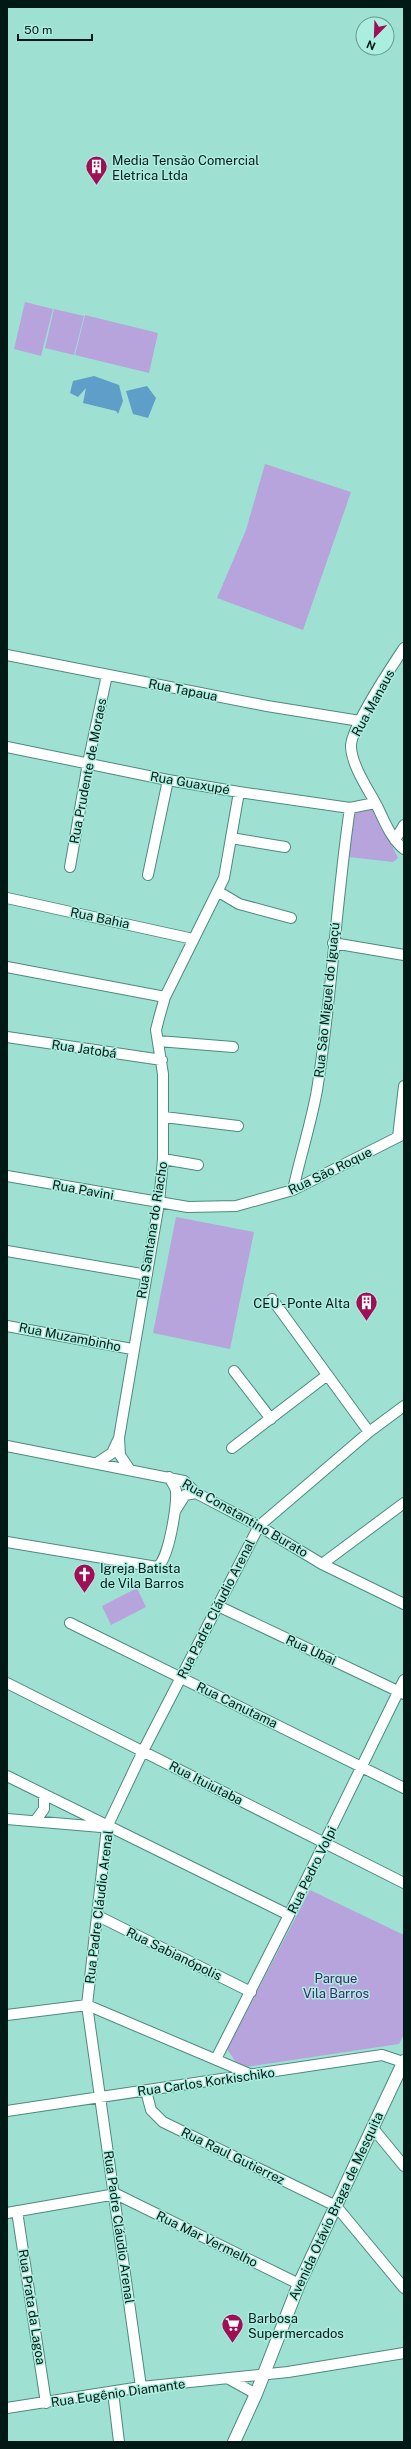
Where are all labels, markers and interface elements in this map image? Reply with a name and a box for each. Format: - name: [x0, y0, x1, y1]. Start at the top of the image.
- scale bar: [18, 16, 92, 42]
- north arrow: [355, 16, 395, 56]
- text: 50 m: [24, 23, 52, 37]
- text: N: [365, 38, 377, 52]
- place label: Media Tensão Comercial Eletrica Ltda: [112, 153, 259, 183]
- building icon: Media Tensão Comercial Eletrica Ltda: [83, 154, 109, 187]
- street label: Rua Manaus: [348, 667, 398, 739]
- street label: Rua Tapaua: [147, 676, 219, 704]
- street label: Rua Prudente de Moraes: [67, 697, 109, 845]
- street label: Rua Guaxupé: [149, 769, 231, 797]
- street label: Rua Bahia: [69, 904, 131, 932]
- street label: Rua São Miguel do Iguaçú: [311, 921, 343, 1079]
- street label: Rua Jatobá: [50, 1037, 118, 1061]
- street label: Rua São Roque: [286, 1144, 374, 1198]
- street label: Rua Santana do Riacho: [134, 1160, 170, 1300]
- street label: Rua Pavini: [51, 1177, 115, 1203]
- building icon: CEU - Ponte Alta: [353, 1290, 379, 1323]
- place label: CEU - Ponte Alta: [253, 1296, 350, 1311]
- street label: Rua Muzambinho: [18, 1320, 122, 1354]
- street label: Rua Constantino Burato: [179, 1476, 311, 1560]
- street label: Rua Padre Cláudio Arenal: [174, 1537, 258, 1681]
- place label: Igreja Batista de Vila Barros: [100, 1561, 184, 1591]
- church icon: Igreja Batista de Vila Barros: [71, 1562, 97, 1595]
- street label: Rua Ubai: [283, 1632, 339, 1668]
- street label: Rua Canutama: [194, 1679, 280, 1731]
- street label: Rua Ituiutaba: [167, 1758, 245, 1808]
- street label: Rua Pedro Volpi: [284, 1824, 340, 1916]
- street label: Rua Padre Cláudio Arenal: [82, 1829, 116, 1985]
- street label: Rua Sabianópolis: [124, 1924, 224, 1984]
- park label: Parque Vila Barros: [303, 1971, 369, 2001]
- street label: Rua Carlos Korkischiko: [136, 2065, 276, 2099]
- street label: Avenida Otávio Braga de Mesquita: [286, 2110, 386, 2302]
- street label: Rua Raul Gutierrez: [179, 2124, 287, 2188]
- street label: Rua Padre Cláudio Arenal: [101, 2150, 137, 2305]
- street label: Rua Mar Vermelho: [154, 2208, 260, 2270]
- street label: Rua Prata da Lagoa: [15, 2248, 49, 2366]
- place label: Barbosa Supermercados: [248, 2311, 344, 2341]
- supermarket icon: Barbosa Supermercados: [219, 2312, 245, 2345]
- street label: Rua Eugênio Diamante: [50, 2376, 186, 2410]

